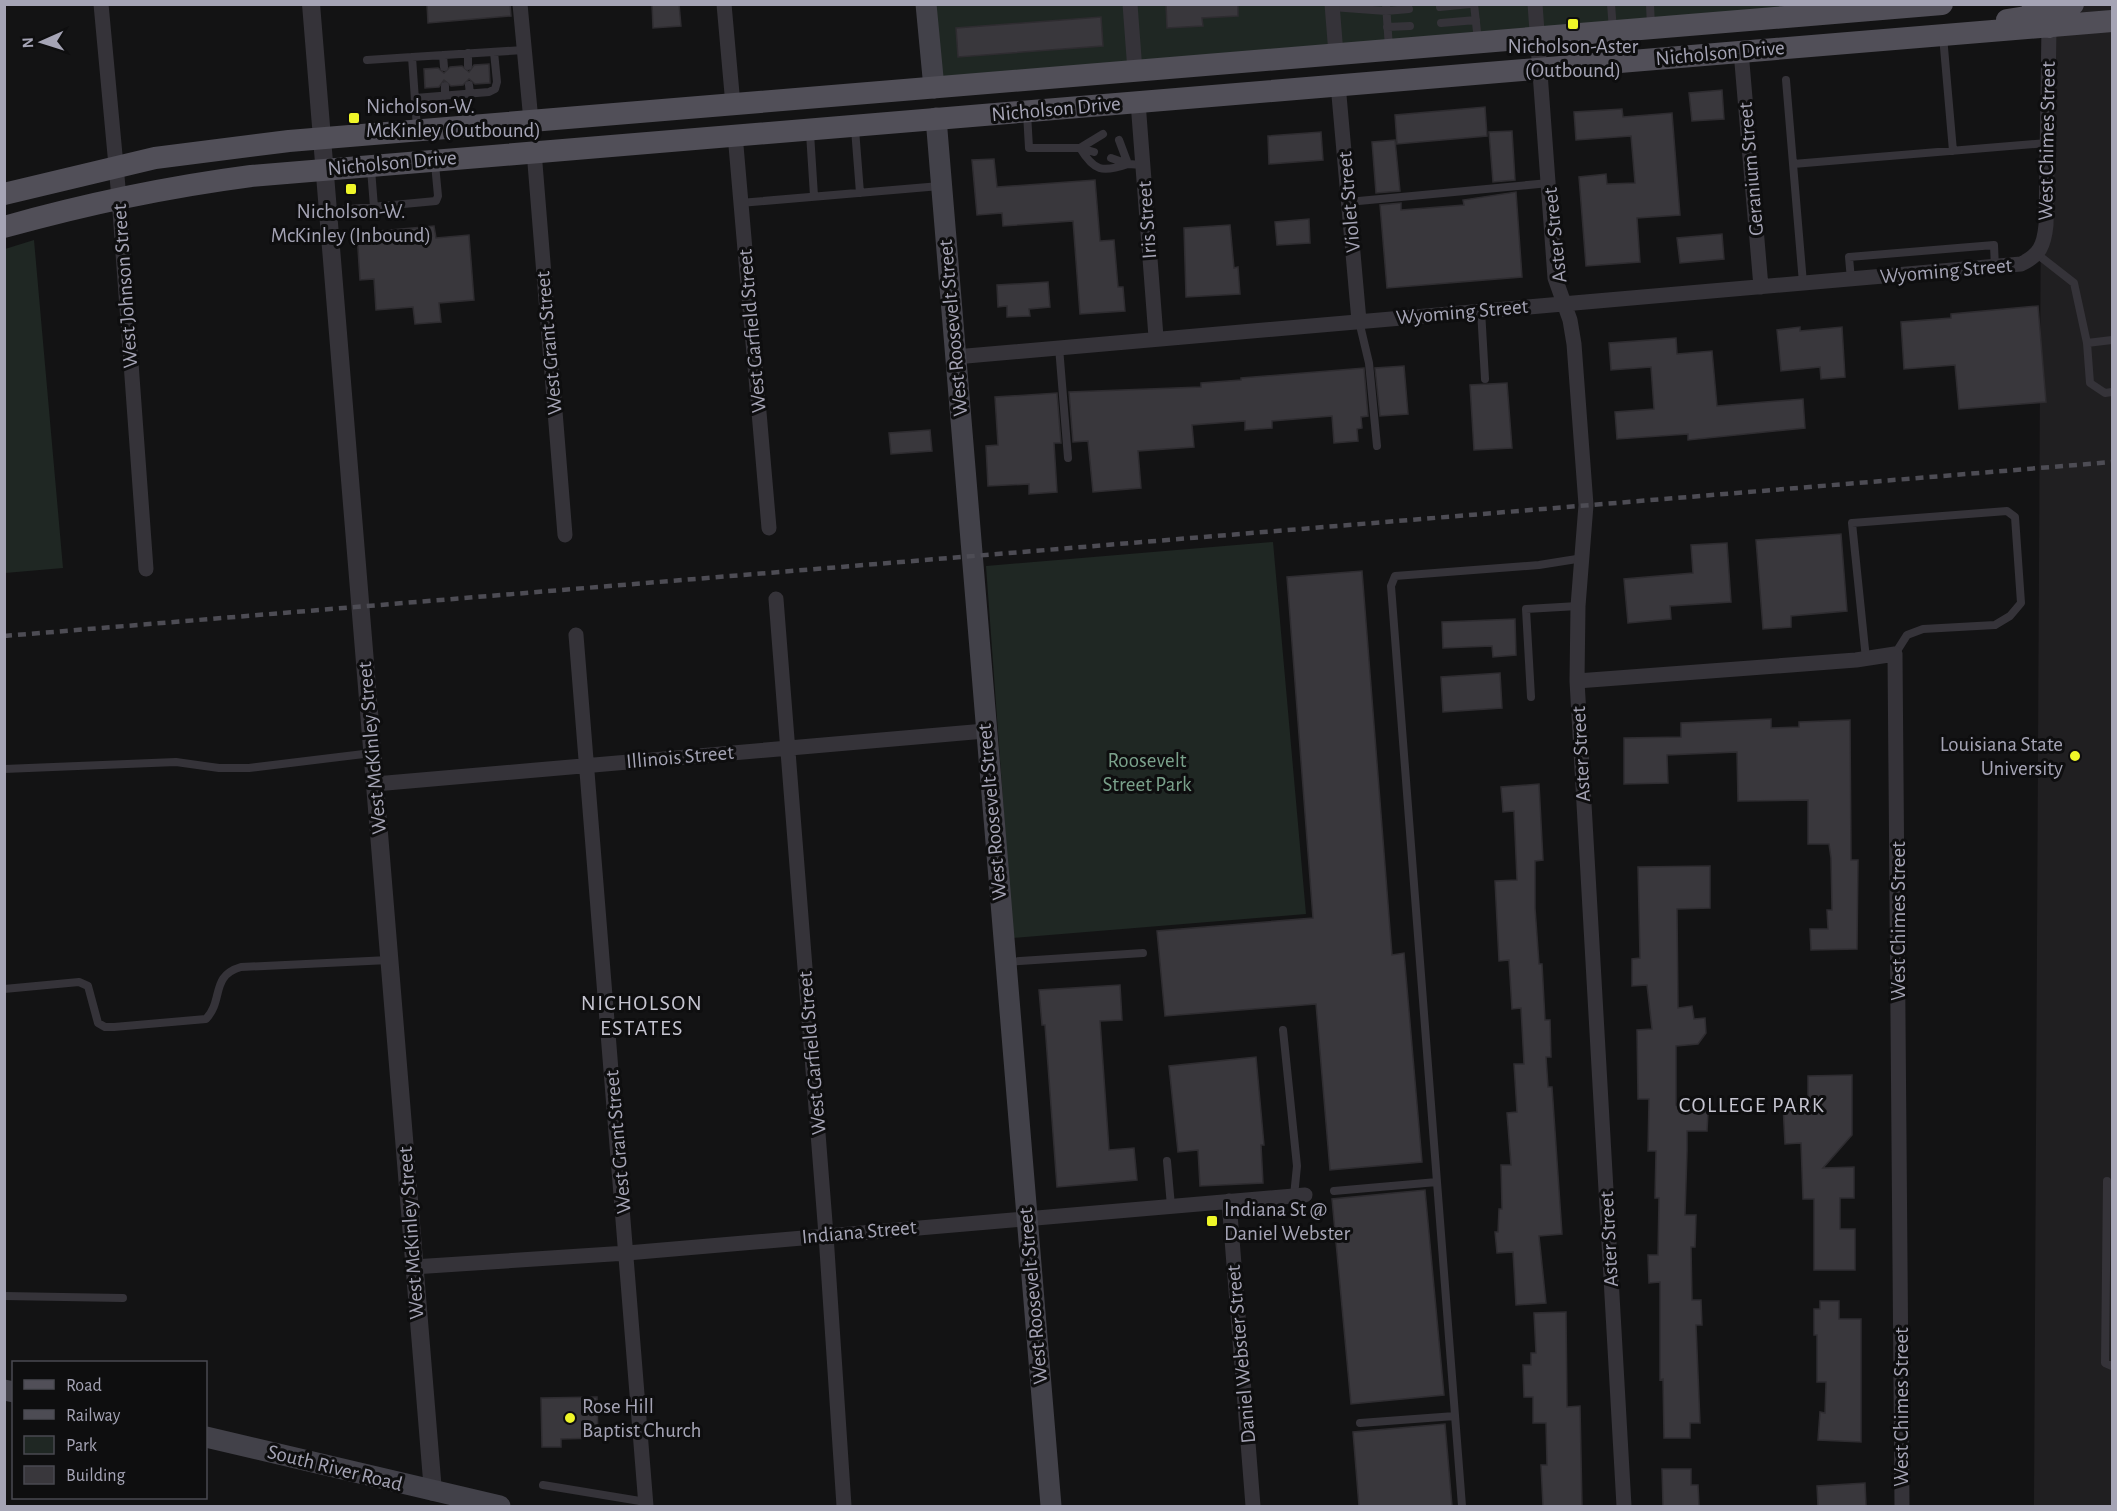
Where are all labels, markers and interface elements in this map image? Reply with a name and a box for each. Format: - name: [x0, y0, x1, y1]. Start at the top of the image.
- north arrow: [12, 12, 72, 72]
- marker: Nicholson-Aster (Outbound): [1566, 17, 1580, 31]
- place label: Nicholson-Aster (Outbound): [1508, 36, 1639, 81]
- text: N: [20, 37, 36, 49]
- street label: Nicholson Drive: [1654, 37, 1786, 69]
- street label: West Chimes Street: [2035, 61, 2059, 221]
- street label: Nicholson Drive: [990, 93, 1122, 125]
- place label: Nicholson-W. McKinley (Outbound): [366, 96, 541, 141]
- street label: Geranium Street: [1735, 101, 1767, 237]
- marker: Nicholson-W. McKinley (Outbound): [347, 111, 361, 125]
- street label: Nicholson Drive: [326, 147, 458, 179]
- street label: Violet Street: [1334, 150, 1364, 254]
- street label: Iris Street: [1134, 180, 1160, 260]
- marker: Nicholson-W. McKinley (Inbound): [344, 182, 358, 196]
- street label: Aster Street: [1540, 186, 1570, 284]
- place label: Nicholson-W. McKinley (Inbound): [271, 201, 431, 246]
- street label: West Johnson Street: [109, 203, 141, 369]
- street label: West Roosevelt Street: [935, 238, 971, 417]
- street label: West Garfield Street: [734, 248, 770, 414]
- street label: Wyoming Street: [1879, 255, 2013, 287]
- street label: West Grant Street: [532, 270, 566, 416]
- street label: Wyoming Street: [1395, 296, 1529, 328]
- street label: West McKinley Street: [354, 661, 390, 835]
- street label: Aster Street: [1568, 705, 1594, 802]
- street label: West Roosevelt Street: [974, 722, 1010, 901]
- place label: Louisiana State University: [1940, 734, 2063, 779]
- street label: Illinois Street: [625, 742, 735, 772]
- marker: Louisiana State University: [2068, 749, 2082, 763]
- park label: Roosevelt Street Park: [1102, 750, 1192, 795]
- street label: West Chimes Street: [1888, 841, 1909, 1001]
- street label: West Garfield Street: [794, 970, 830, 1136]
- district label: NICHOLSON ESTATES: [581, 992, 703, 1039]
- street label: West Grant Street: [601, 1069, 635, 1215]
- district label: COLLEGE PARK: [1679, 1094, 1825, 1116]
- street label: West McKinley Street: [394, 1146, 428, 1320]
- street label: Aster Street: [1596, 1190, 1622, 1287]
- place label: Indiana St @ Daniel Webster: [1224, 1199, 1350, 1244]
- street label: West Roosevelt Street: [1015, 1206, 1051, 1385]
- marker: Indiana St @ Daniel Webster: [1205, 1214, 1219, 1228]
- street label: Indiana Street: [801, 1216, 918, 1247]
- street label: Daniel Webster Street: [1223, 1264, 1259, 1444]
- street label: West Chimes Street: [1891, 1327, 1912, 1487]
- legend: [12, 1361, 207, 1499]
- text: Road: [66, 1377, 102, 1395]
- place label: Rose Hill Baptist Church: [582, 1396, 702, 1441]
- text: Railway: [66, 1407, 121, 1425]
- marker: Rose Hill Baptist Church: [563, 1411, 577, 1425]
- text: Park: [66, 1437, 98, 1455]
- street label: South River Road: [265, 1441, 405, 1495]
- text: Building: [66, 1467, 126, 1485]

